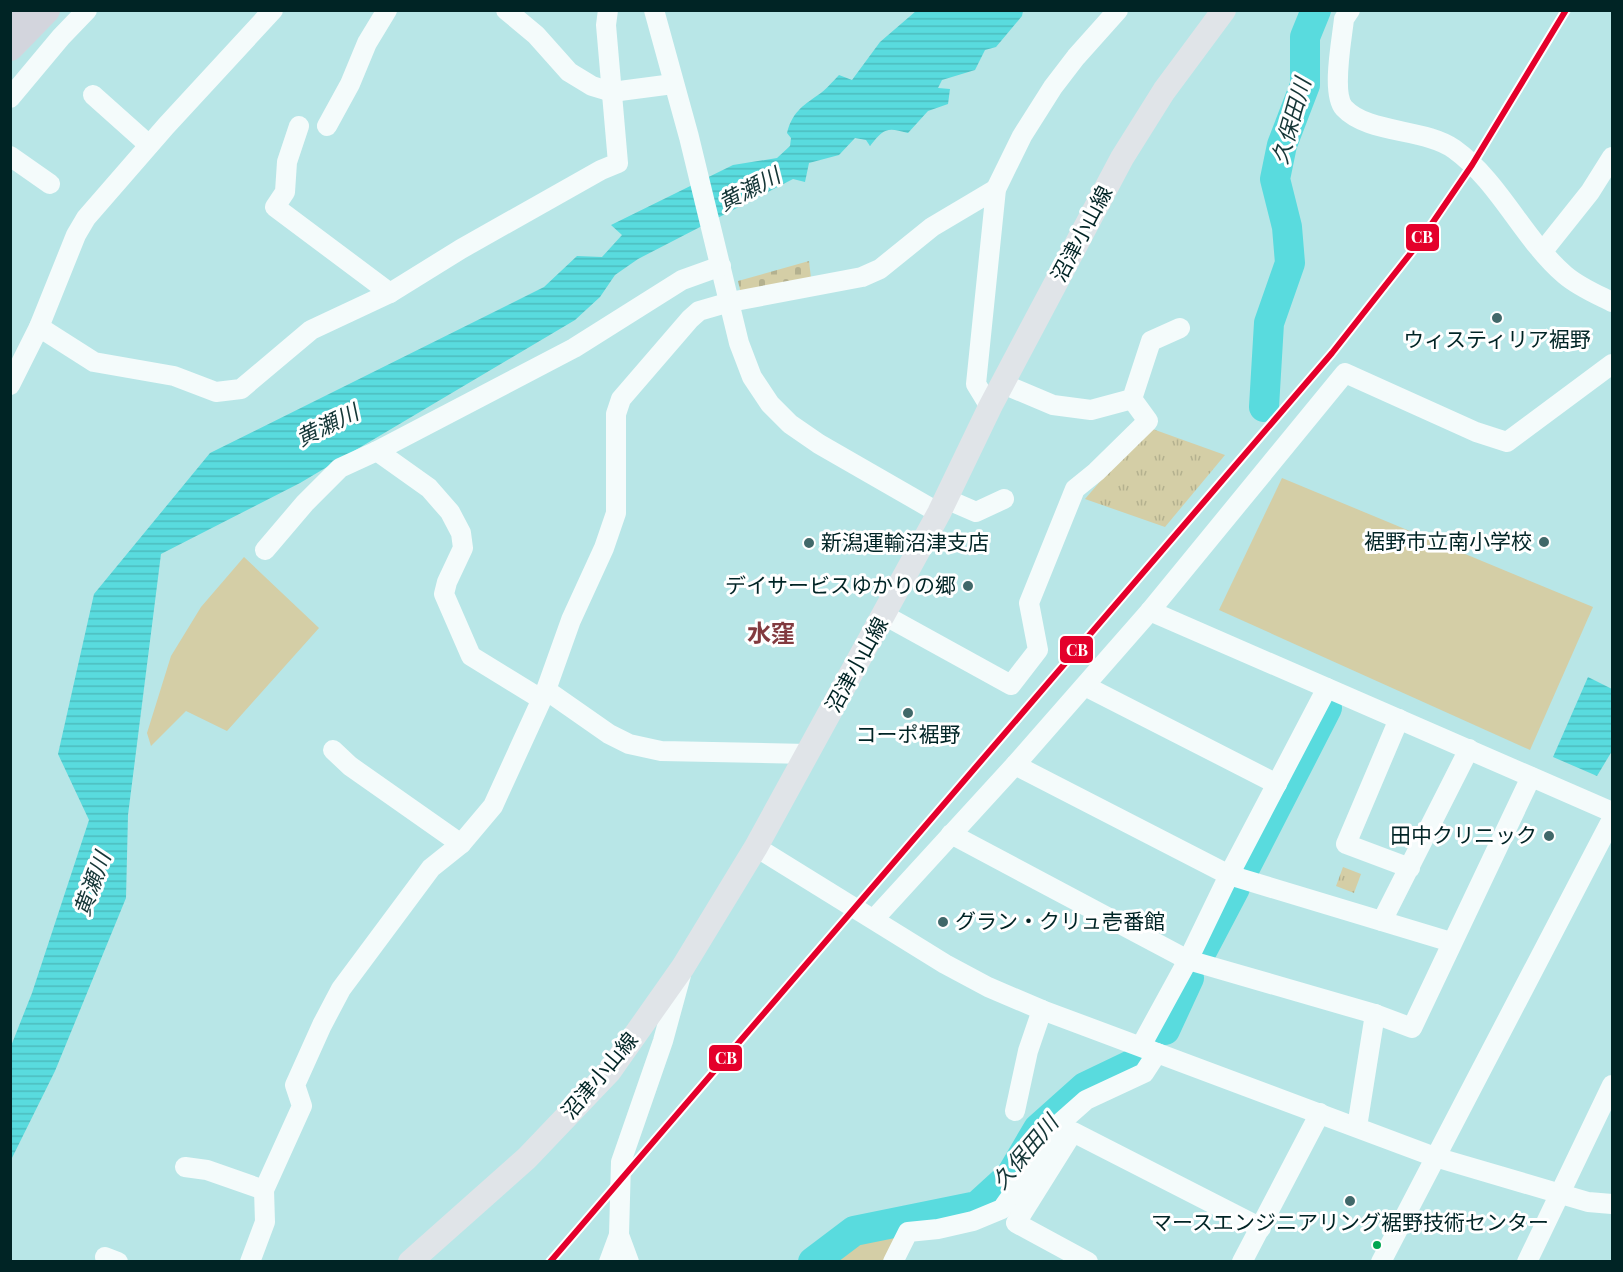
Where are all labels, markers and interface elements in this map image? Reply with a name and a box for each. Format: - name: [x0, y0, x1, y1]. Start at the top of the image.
- water label: 久保田川: [1263, 72, 1317, 167]
- water label: 黄瀬川: [712, 158, 786, 217]
- street label: 沼津小山線: [1043, 180, 1117, 286]
- line badge: CB: [1405, 223, 1440, 252]
- text: CB: [1411, 226, 1433, 247]
- marker: ウィスティリア裾野: [1490, 311, 1504, 325]
- place label: ウィスティリア裾野: [1403, 324, 1591, 352]
- water label: 黄瀬川: [290, 395, 365, 452]
- place label: 裾野市立南小学校: [1364, 526, 1532, 554]
- place label: 新潟運輸沼津支店: [821, 527, 989, 555]
- marker: 裾野市立南小学校: [1537, 535, 1551, 549]
- marker: 新潟運輸沼津支店: [802, 536, 816, 550]
- place label: デイサービスゆかりの郷: [725, 570, 956, 598]
- marker: デイサービスゆかりの郷: [961, 579, 975, 593]
- street label: 沼津小山線: [818, 611, 893, 717]
- district label: 水窪: [747, 616, 795, 648]
- line badge: CB: [1059, 635, 1094, 664]
- text: CB: [1066, 639, 1088, 660]
- marker: コーポ裾野: [901, 706, 915, 720]
- place label: コーポ裾野: [856, 719, 961, 747]
- place label: 田中クリニック: [1390, 820, 1537, 848]
- marker: 田中クリニック: [1542, 829, 1556, 843]
- water label: 黄瀬川: [66, 846, 117, 920]
- place label: グラン・クリュ壱番館: [955, 906, 1165, 934]
- marker: グラン・クリュ壱番館: [936, 915, 950, 929]
- street label: 沼津小山線: [554, 1025, 643, 1124]
- line badge: CB: [708, 1044, 743, 1072]
- text: CB: [715, 1047, 737, 1068]
- water label: 久保田川: [984, 1106, 1065, 1195]
- marker: マースエンジニアリング裾野技術センター: [1343, 1194, 1357, 1208]
- place label: マースエンジニアリング裾野技術センター: [1151, 1207, 1549, 1235]
- unlabelled marker: [1371, 1239, 1383, 1251]

